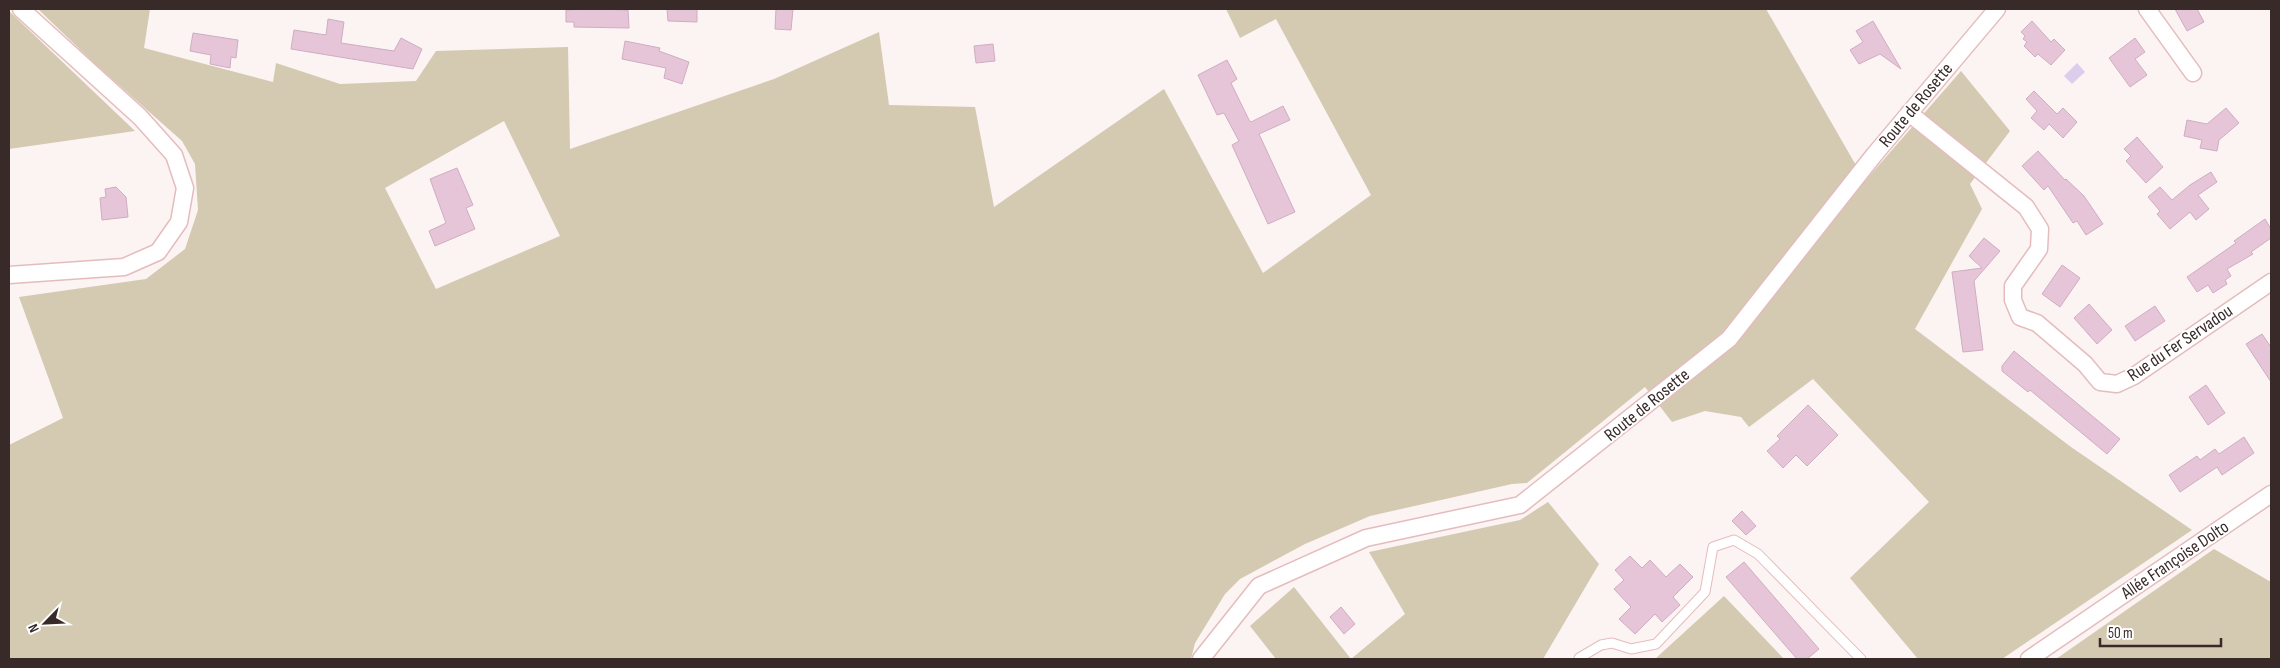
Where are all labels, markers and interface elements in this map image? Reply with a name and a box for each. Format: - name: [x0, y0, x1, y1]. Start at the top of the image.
- street label: Route de Rosette: [1875, 59, 1957, 151]
- street label: Rue du Fer Servadou: [2124, 300, 2236, 386]
- street label: Route de Rosette: [1600, 364, 1694, 446]
- street label: Allée Françoise Dolto: [2116, 516, 2233, 604]
- north arrow: [20, 598, 70, 648]
- scale bar: [2100, 616, 2221, 648]
- text: N: [24, 621, 43, 635]
- text: 50 m: [2108, 624, 2133, 643]

